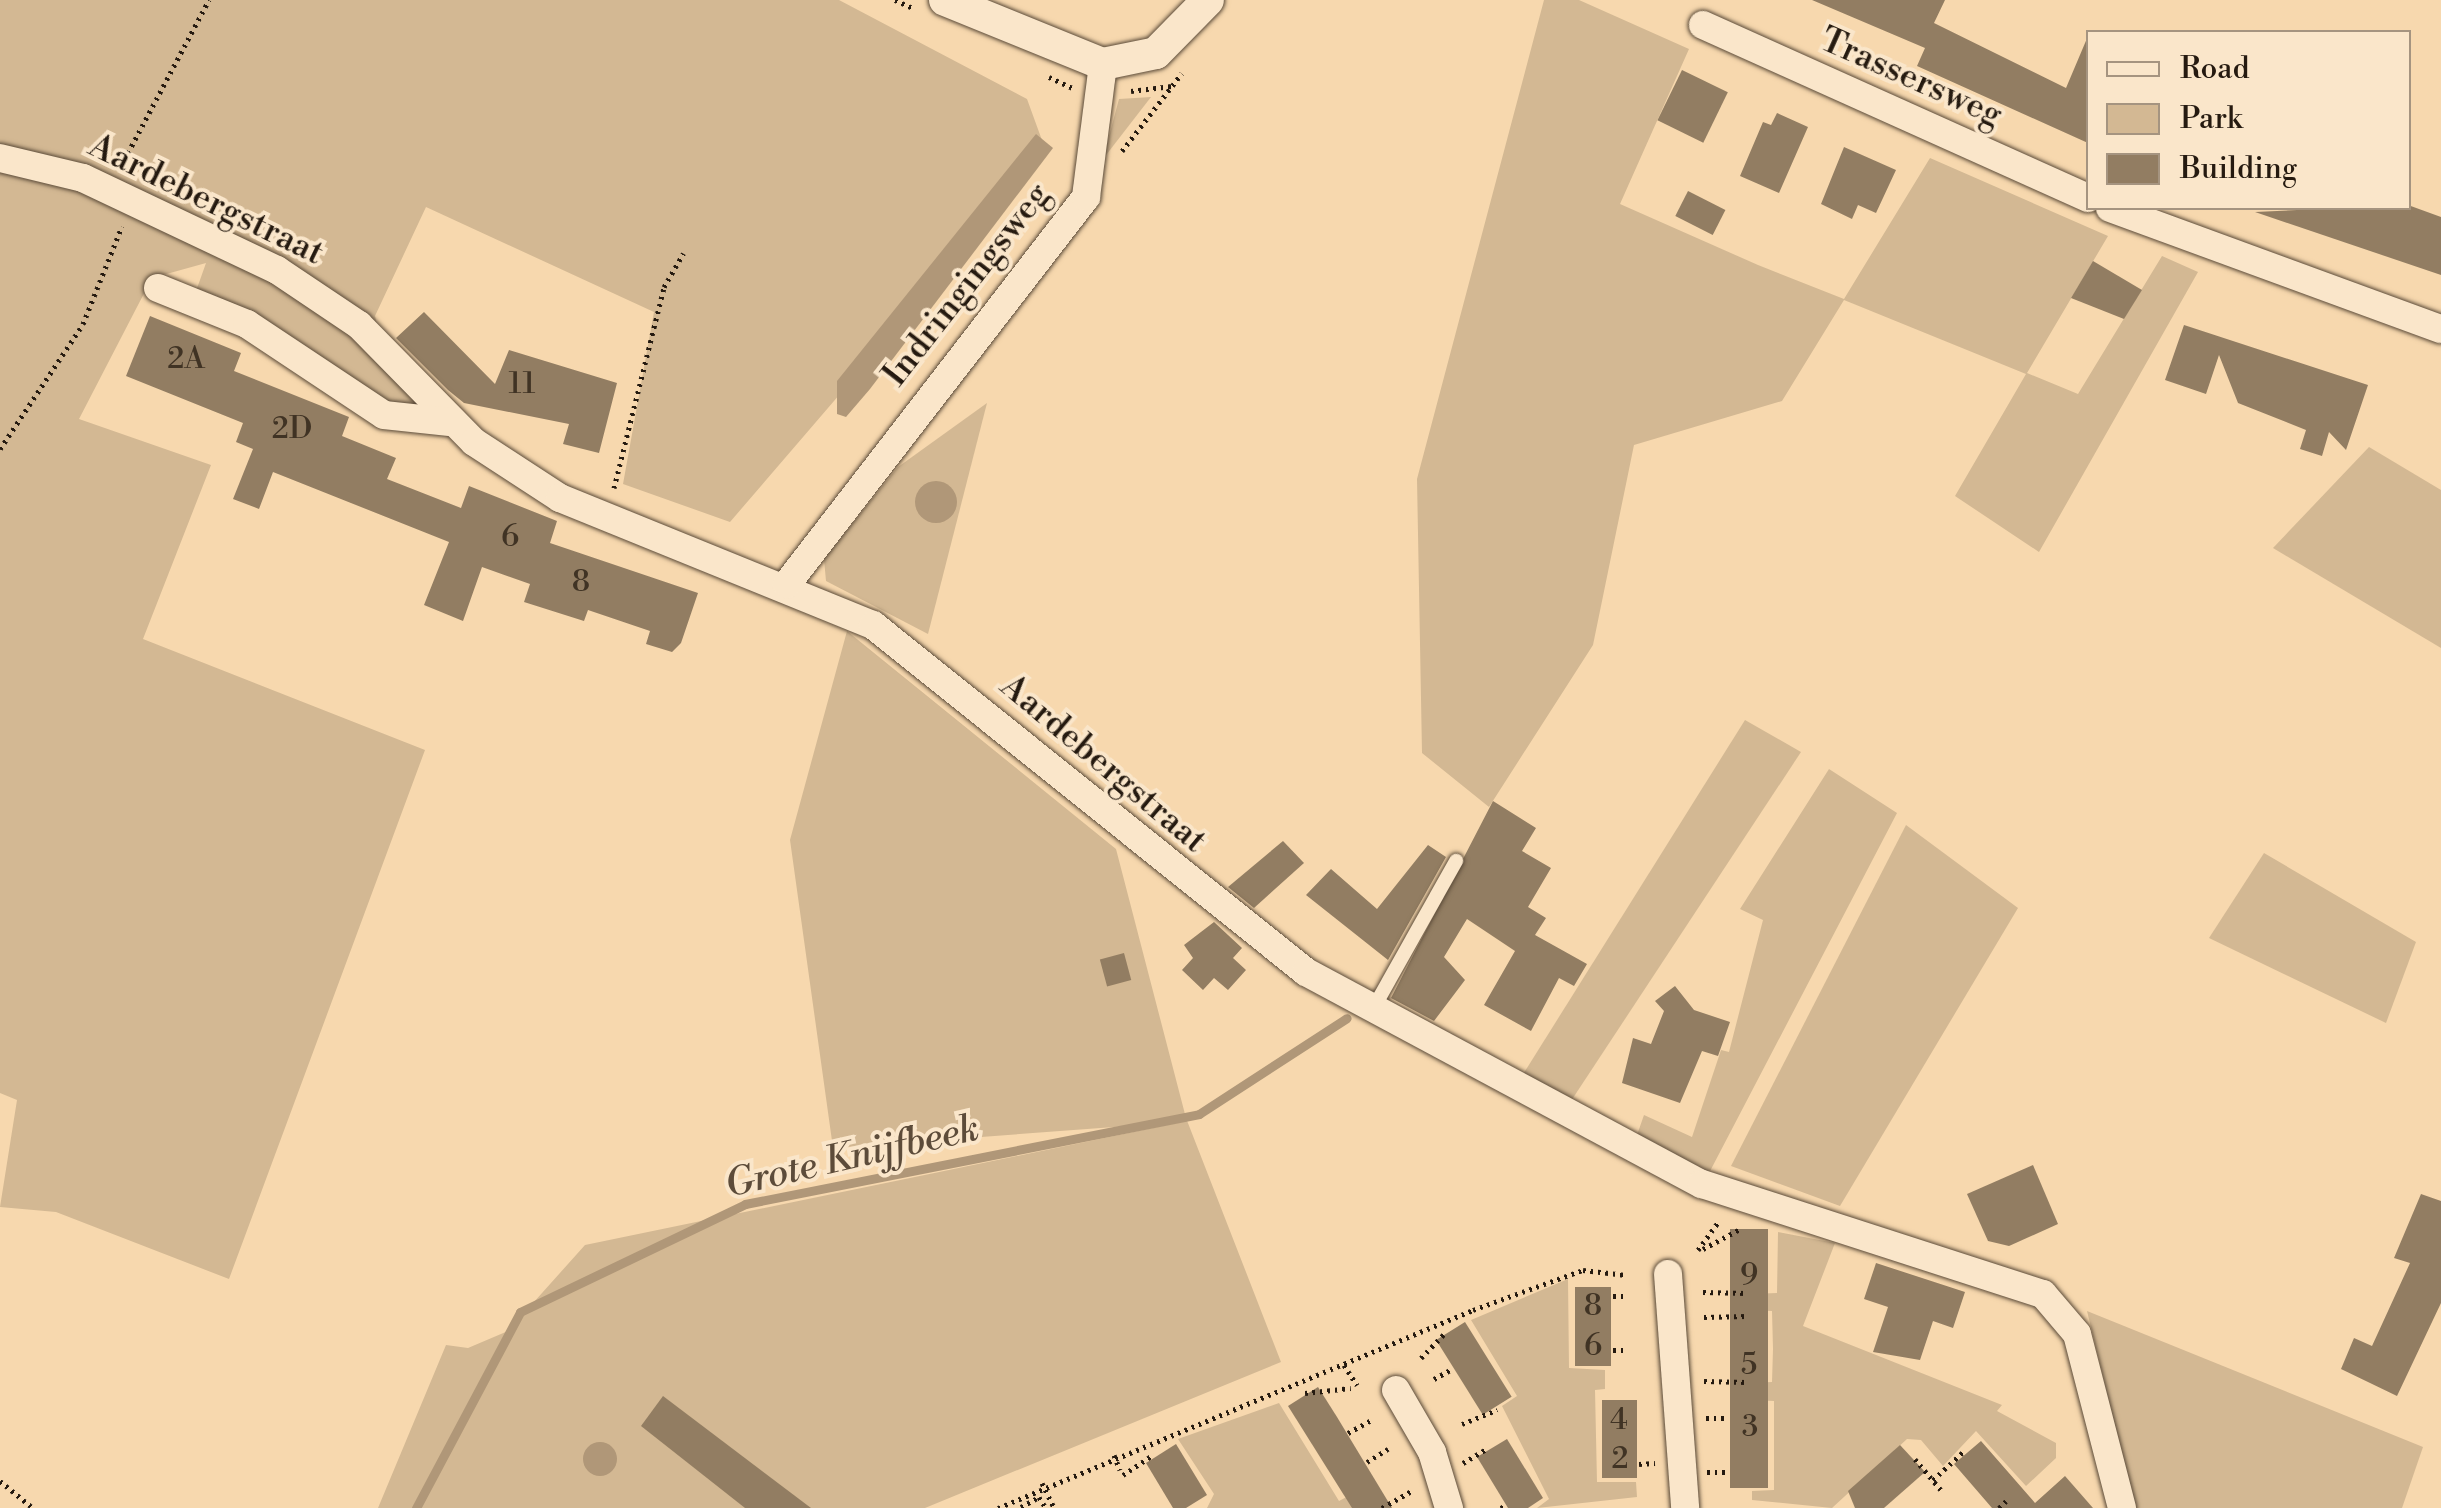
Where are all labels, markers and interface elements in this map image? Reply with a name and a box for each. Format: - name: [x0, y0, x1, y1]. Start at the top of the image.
- street label: Trassersweg: [1813, 19, 2009, 137]
- legend: [2086, 30, 2411, 210]
- text: Road: [2180, 50, 2250, 88]
- text: Park: [2180, 100, 2242, 138]
- street label: Aardebergstraat: [82, 125, 330, 275]
- text: Building: [2180, 150, 2297, 188]
- street label: Indringingsweg: [875, 175, 1059, 395]
- house number: 2A: [167, 341, 205, 377]
- house number: 11: [509, 366, 535, 402]
- house number: 2D: [272, 411, 312, 447]
- house number: 6: [501, 519, 519, 555]
- house number: 8: [572, 564, 590, 600]
- street label: Aardebergstraat: [991, 666, 1215, 862]
- water label: Grote Knijfbeek: [721, 1106, 983, 1208]
- house number: 9: [1740, 1257, 1758, 1293]
- house number: 8: [1584, 1288, 1602, 1324]
- house number: 6: [1584, 1328, 1602, 1364]
- house number: 5: [1741, 1347, 1757, 1383]
- house number: 4: [1610, 1402, 1628, 1438]
- house number: 3: [1742, 1409, 1758, 1445]
- house number: 2: [1611, 1441, 1629, 1477]

